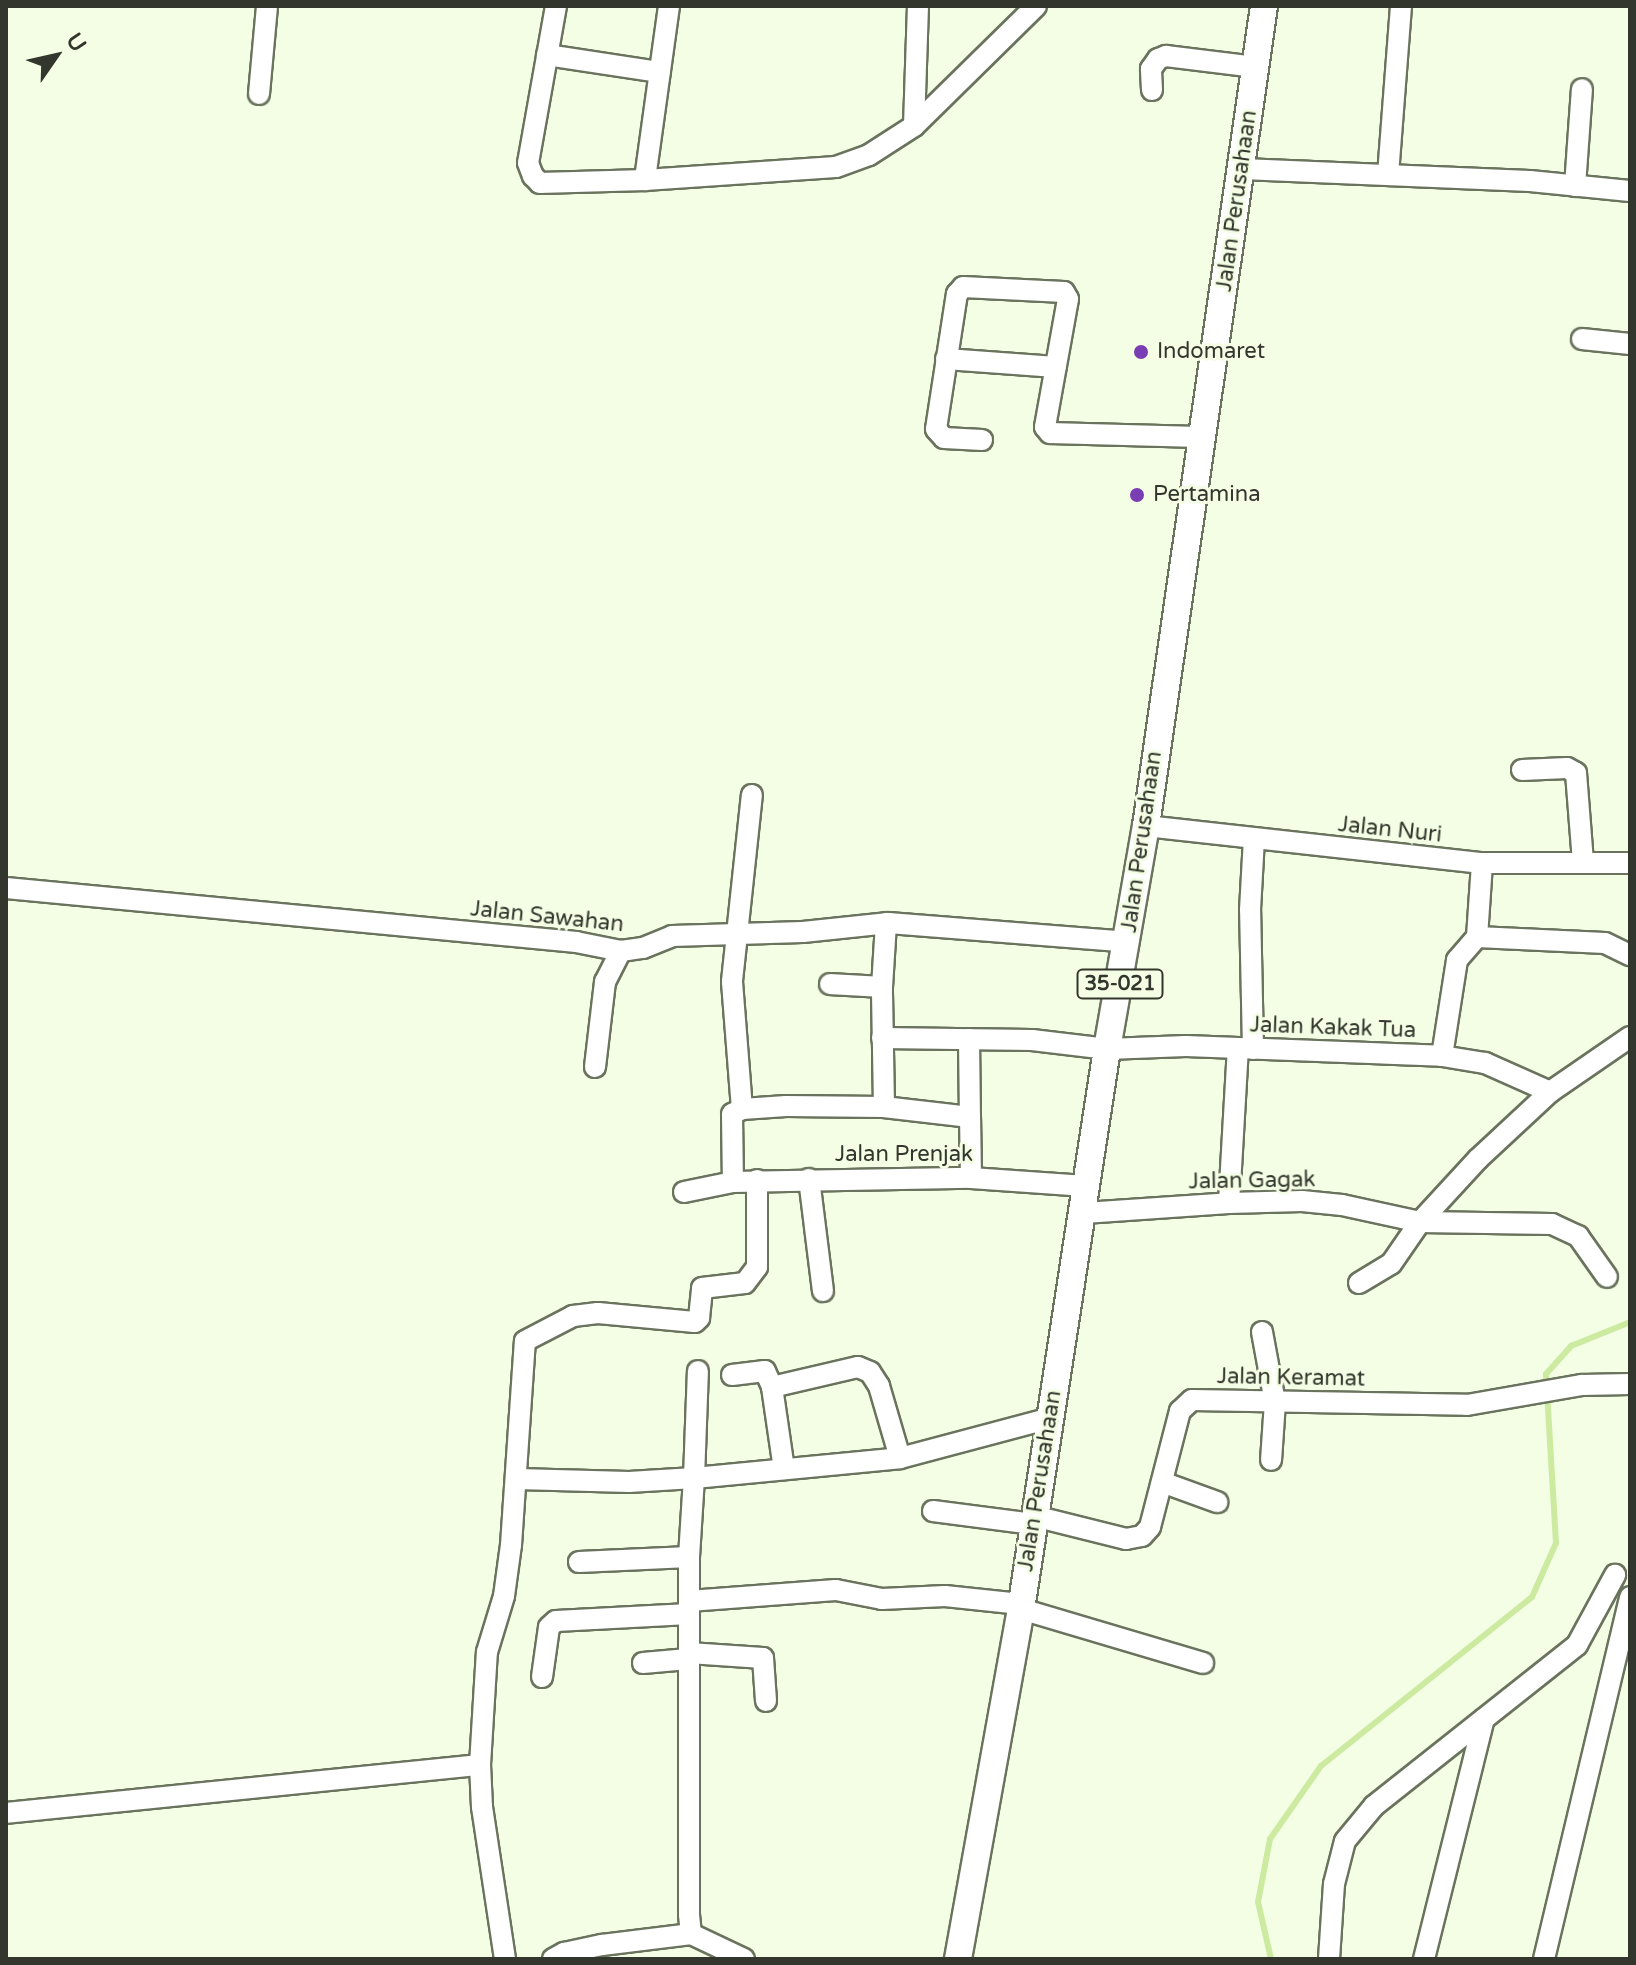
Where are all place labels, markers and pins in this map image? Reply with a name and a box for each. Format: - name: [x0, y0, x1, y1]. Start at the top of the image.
- place label: Indomaret: [1157, 339, 1265, 365]
- marker: Indomaret: [1132, 343, 1150, 361]
- place label: Pertamina: [1153, 482, 1261, 508]
- marker: Pertamina: [1128, 486, 1146, 504]

